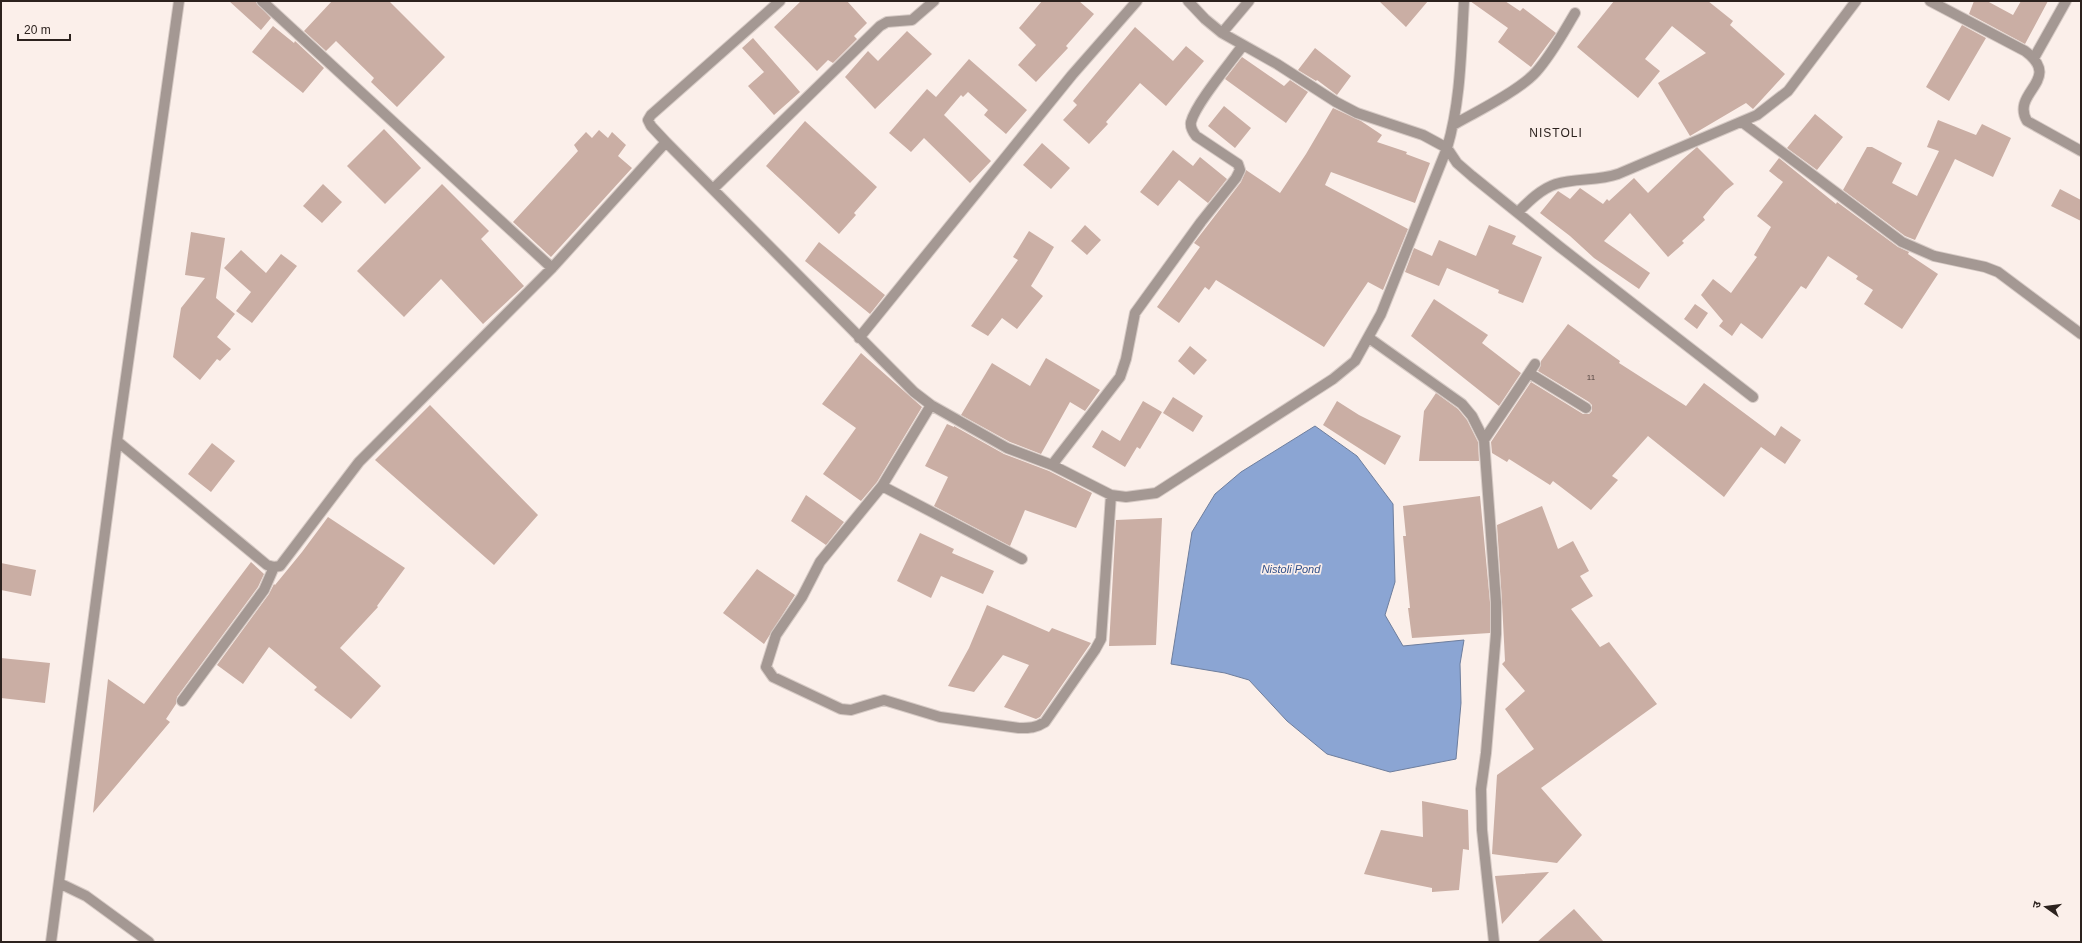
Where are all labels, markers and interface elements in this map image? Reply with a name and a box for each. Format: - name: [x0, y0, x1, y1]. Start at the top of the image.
- scale bar: [18, 16, 70, 42]
- text: 20 m: [24, 23, 51, 37]
- district label: NISTOLI: [1529, 126, 1583, 140]
- house number: 11: [1587, 373, 1596, 382]
- water label: Nistoli Pond: [1262, 563, 1321, 575]
- north arrow: [2026, 887, 2066, 927]
- text: उ: [2030, 899, 2043, 909]

